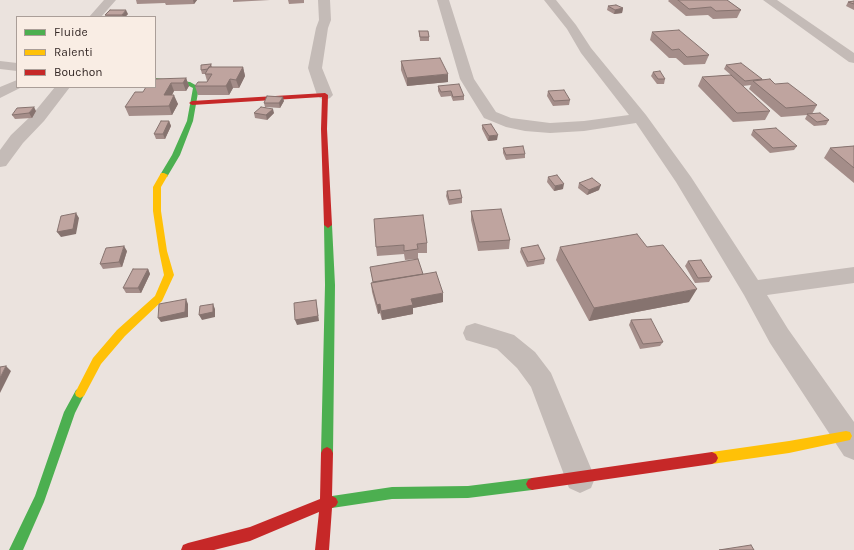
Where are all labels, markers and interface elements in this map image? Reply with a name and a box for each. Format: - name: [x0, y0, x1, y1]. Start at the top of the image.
- legend: [16, 16, 156, 88]
- text: Fluide: [54, 25, 88, 39]
- text: Ralenti: [54, 45, 93, 59]
- text: Bouchon: [54, 65, 103, 79]

